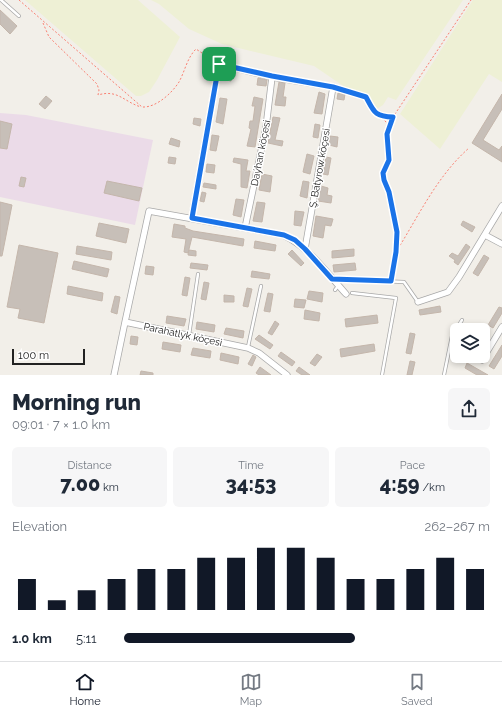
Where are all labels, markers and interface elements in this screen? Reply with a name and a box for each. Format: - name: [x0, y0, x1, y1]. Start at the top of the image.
- pin: [202, 47, 236, 81]
- icon: arrive: [208, 53, 230, 75]
- street label: Daýhan köçesi: [249, 119, 272, 187]
- street label: Ş. Batyrow köçesi: [307, 128, 332, 209]
- street label: Parahatlyk köçesi: [142, 321, 223, 348]
- map controls: [450, 323, 490, 363]
- button: layers: [450, 323, 490, 363]
- scale bar: [12, 347, 85, 366]
- text: 100 m: [18, 349, 49, 362]
- button: share: [448, 388, 490, 430]
- text: Morning run: [12, 389, 141, 415]
- text: 09:01 · 7 × 1.0 km: [12, 417, 110, 432]
- text: Distance: [68, 459, 112, 472]
- text: Time: [238, 459, 264, 472]
- text: Pace: [400, 459, 425, 472]
- text: 7.00: [60, 472, 100, 496]
- text: 34:53: [226, 472, 276, 496]
- text: 4:59: [380, 472, 420, 496]
- text: km: [100, 481, 119, 494]
- text: /km: [420, 481, 445, 494]
- text: Elevation: [12, 519, 67, 534]
- text: 262–267 m: [424, 519, 490, 534]
- text: 1.0 km: [12, 631, 52, 646]
- text: 5:11: [76, 631, 97, 646]
- tab: Home: [70, 671, 101, 708]
- tab: Map: [240, 671, 262, 708]
- tab: Saved: [401, 671, 432, 708]

